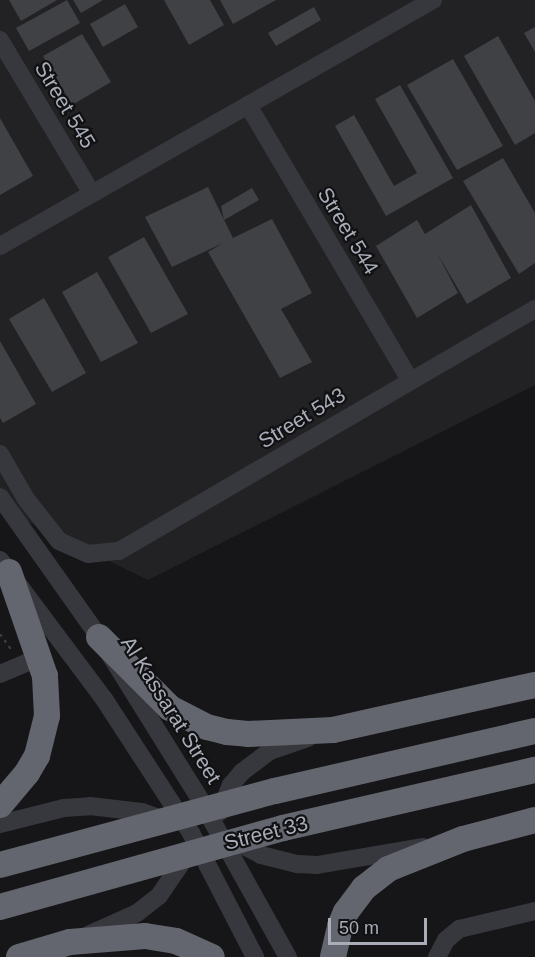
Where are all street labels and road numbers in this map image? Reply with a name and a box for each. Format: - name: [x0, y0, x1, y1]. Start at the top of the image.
- street label: Street 545: [29, 57, 101, 153]
- street label: Street 544: [312, 183, 384, 279]
- street label: Street 543: [254, 382, 350, 454]
- street label: Al Kassarat Street: [115, 632, 227, 788]
- street label: Street 33: [222, 810, 310, 856]

